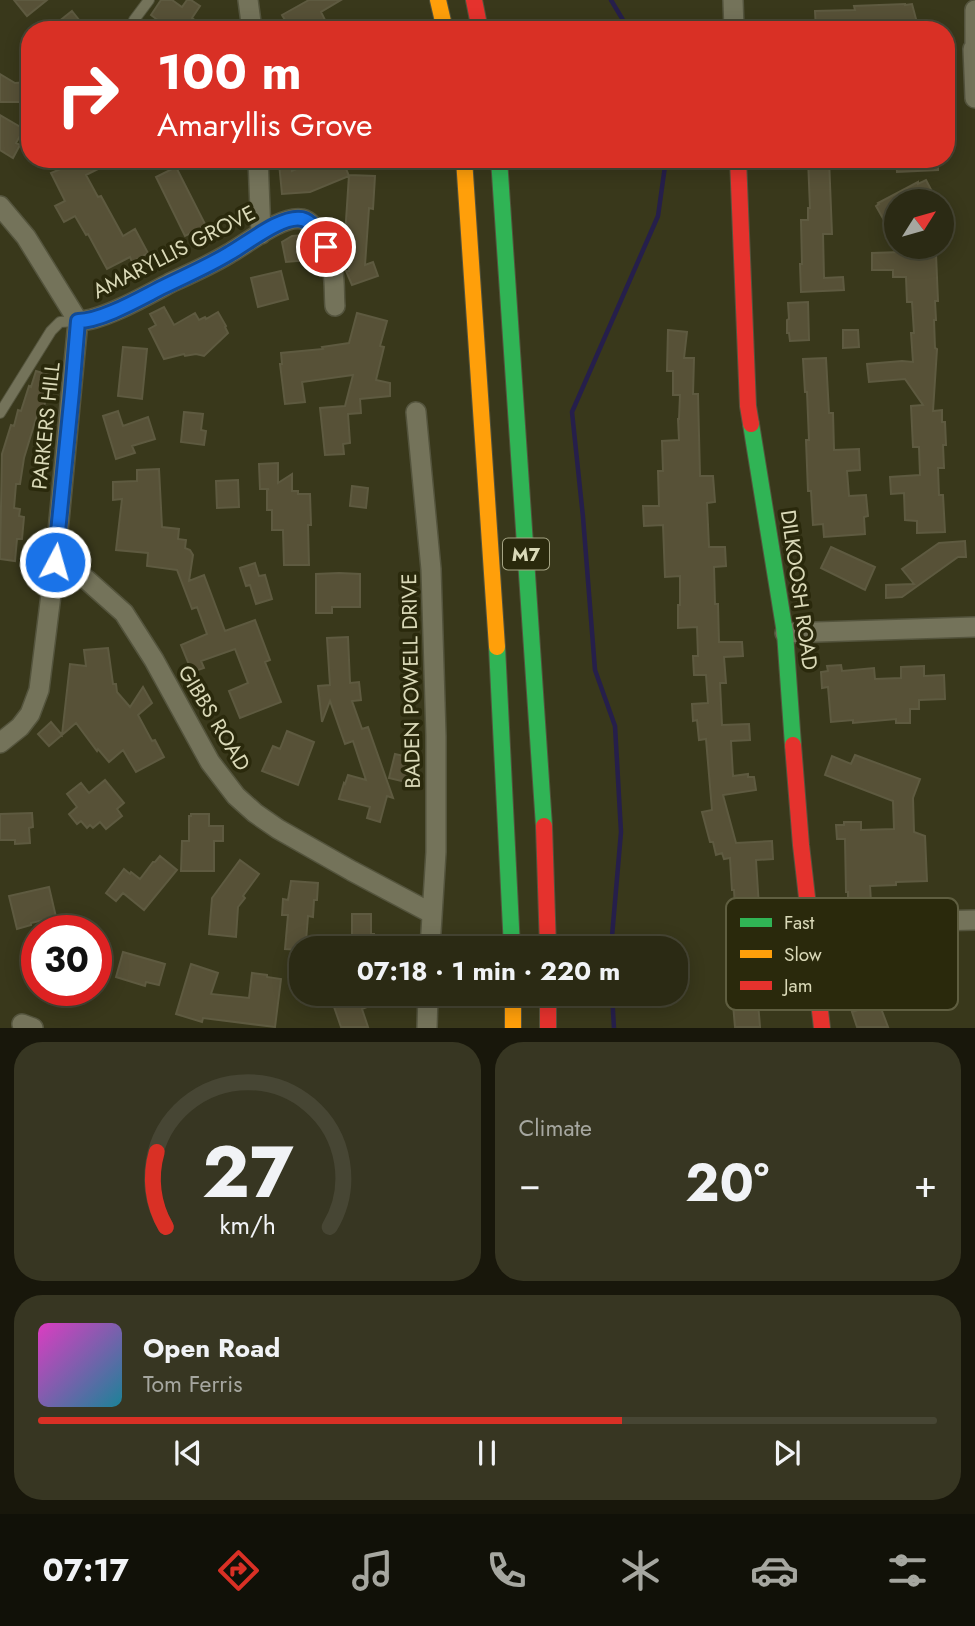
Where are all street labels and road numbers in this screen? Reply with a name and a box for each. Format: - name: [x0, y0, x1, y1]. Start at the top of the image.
- street label: AMARYLLIS GROVE: [87, 198, 261, 306]
- street label: PARKERS HILL: [24, 360, 68, 491]
- street label: DILKOOSH ROAD: [773, 508, 825, 672]
- road number: M7: [503, 538, 549, 569]
- street label: BADEN POWELL DRIVE: [394, 573, 428, 789]
- street label: GIBBS ROAD: [171, 659, 257, 777]

